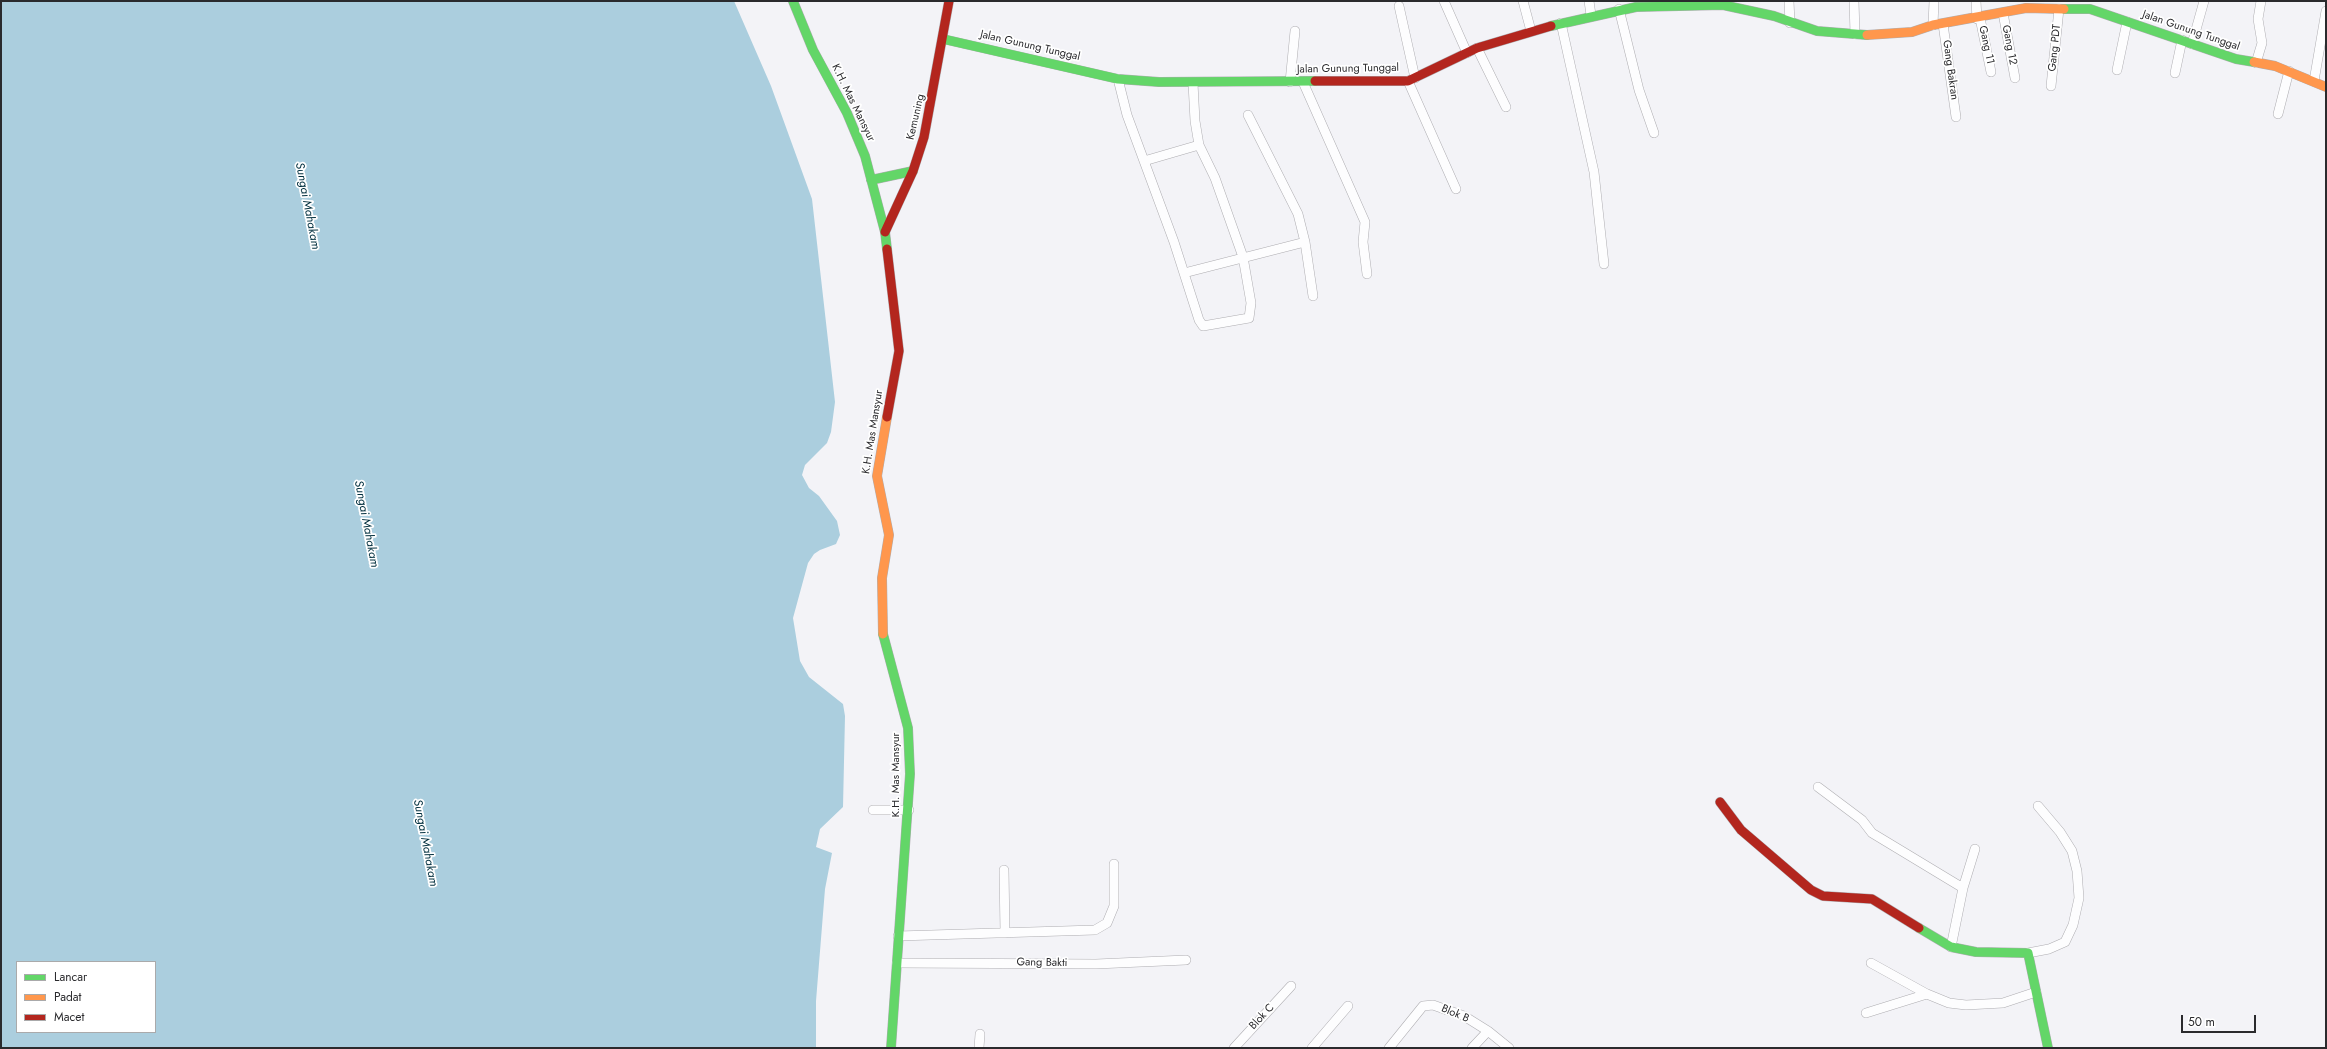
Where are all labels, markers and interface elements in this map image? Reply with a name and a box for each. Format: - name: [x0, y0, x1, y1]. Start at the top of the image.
- street label: Jalan Gunung Tunggal: [2141, 8, 2241, 54]
- street label: Gang 12: [1999, 24, 2019, 66]
- street label: Gang PDT: [2046, 24, 2064, 72]
- street label: Gang 11: [1975, 25, 1997, 65]
- street label: Jalan Gunung Tunggal: [979, 28, 1081, 64]
- street label: Gang Bakran: [1939, 39, 1961, 101]
- street label: K.H. Mas Mansyur: [829, 62, 877, 144]
- street label: Jalan Gunung Tunggal: [1297, 62, 1399, 76]
- street label: Kemuning: [904, 93, 928, 141]
- water label: Sungai Mahakam: [292, 161, 322, 251]
- street label: K.H. Mas Mansyur: [860, 389, 886, 475]
- water label: Sungai Mahakam: [351, 479, 381, 569]
- street label: K.H. Mas Mansyur: [889, 733, 903, 817]
- water label: Sungai Mahakam: [410, 798, 440, 888]
- street label: Gang Bakti: [1016, 956, 1068, 970]
- legend: [16, 961, 156, 1033]
- text: Lancar: [54, 968, 87, 986]
- text: Padat: [54, 988, 81, 1006]
- street label: Blok C: [1247, 1001, 1277, 1033]
- street label: Blok B: [1439, 1002, 1471, 1026]
- scale bar: [2183, 1007, 2258, 1033]
- text: Macet: [54, 1008, 84, 1026]
- text: 50 m: [2188, 1013, 2215, 1031]

